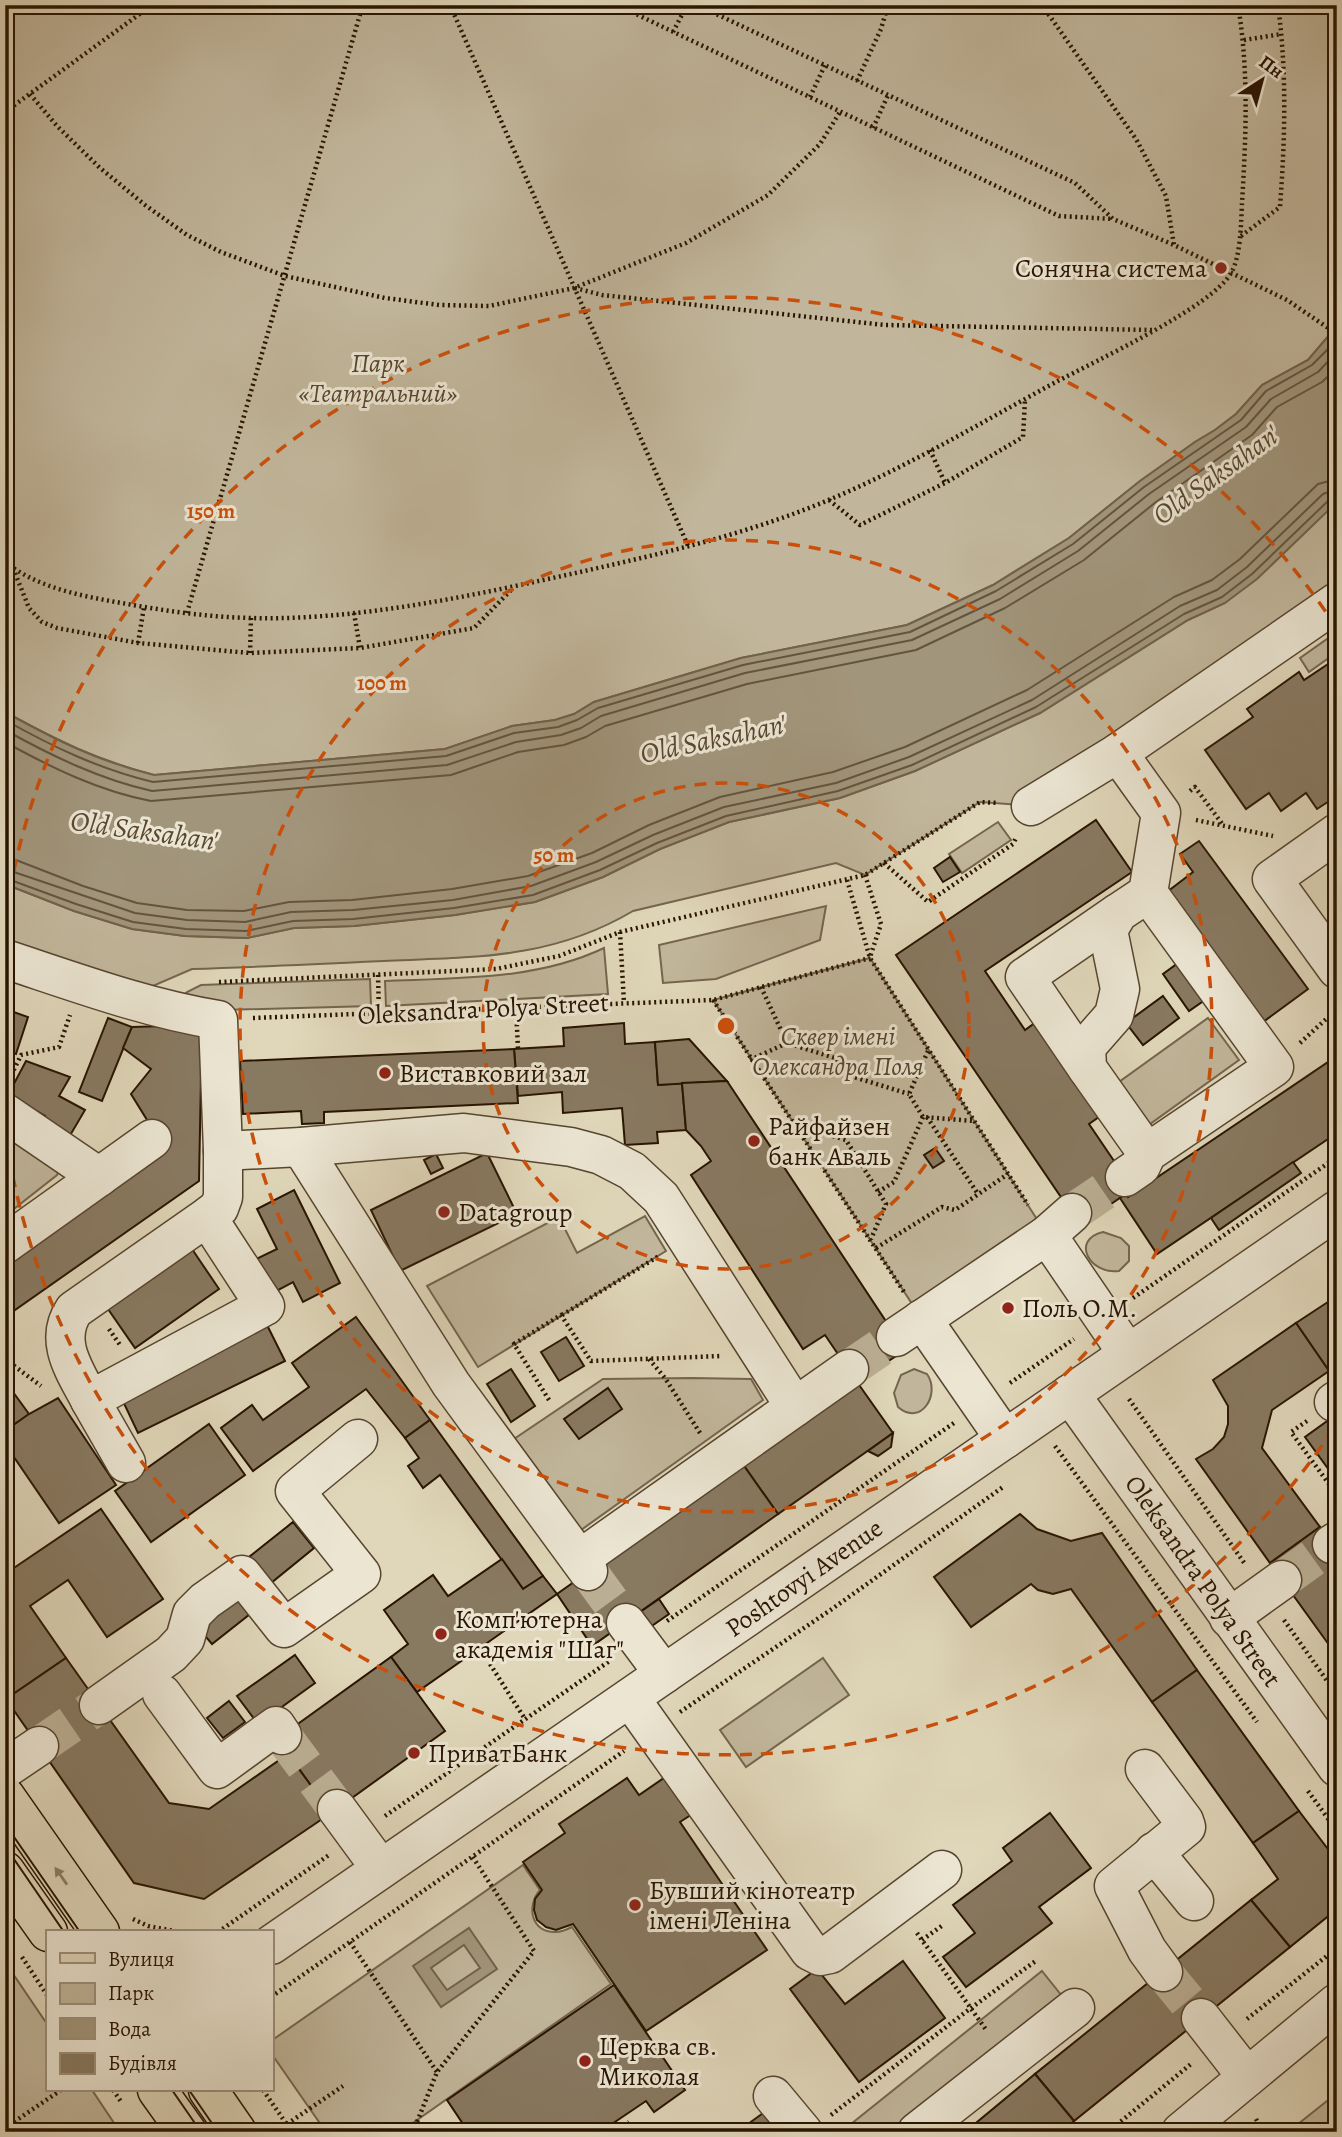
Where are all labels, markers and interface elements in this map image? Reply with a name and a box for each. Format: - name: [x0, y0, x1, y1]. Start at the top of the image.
- north arrow: [1226, 46, 1296, 116]
- text: Пн: [1254, 49, 1289, 85]
- place label: Сонячна система: [1015, 251, 1207, 286]
- marker: Сонячна система: [1213, 260, 1229, 276]
- park label: Парк «Театральний»: [299, 346, 457, 411]
- water label: Old Saksahan': [1145, 416, 1288, 534]
- text: 150 m: [187, 497, 236, 525]
- text: 100 m: [357, 669, 407, 697]
- water label: Old Saksahan': [637, 705, 790, 773]
- water label: Old Saksahan': [68, 802, 221, 860]
- text: 50 m: [534, 841, 575, 869]
- street label: Oleksandra Polya Street: [357, 985, 610, 1033]
- centre of rings: [714, 1014, 738, 1038]
- park label: Сквер імені Олександра Поля: [752, 1019, 924, 1084]
- place label: Виставковий зал: [399, 1056, 587, 1091]
- marker: Виставковий зал: [377, 1065, 393, 1081]
- place label: Райфайзен банк Аваль: [768, 1109, 891, 1174]
- marker: Райфайзен банк Аваль: [746, 1133, 762, 1149]
- place label: Datagroup: [458, 1195, 573, 1230]
- marker: Datagroup: [436, 1204, 452, 1220]
- place label: Поль О.М.: [1022, 1291, 1137, 1326]
- marker: Поль О.М.: [1000, 1300, 1016, 1316]
- street label: Oleksandra Polya Street: [1117, 1468, 1290, 1694]
- street label: Poshtovyi Avenue: [718, 1511, 890, 1645]
- place label: Комп'ютерна академія "Шаг": [455, 1602, 624, 1667]
- marker: Комп'ютерна академія "Шаг": [433, 1626, 449, 1642]
- place label: ПриватБанк: [428, 1736, 567, 1771]
- marker: ПриватБанк: [406, 1745, 422, 1761]
- one-way arrow: [54, 1867, 68, 1885]
- place label: Бувший кінотеатр імені Леніна: [649, 1873, 855, 1938]
- marker: Бувший кінотеатр імені Леніна: [627, 1897, 643, 1913]
- legend: [46, 1930, 273, 2092]
- text: Вулиця: [108, 1945, 174, 1973]
- text: Парк: [108, 1979, 154, 2007]
- text: Вода: [108, 2015, 151, 2043]
- place label: Церква св. Миколая: [599, 2029, 718, 2094]
- text: Будівля: [108, 2049, 177, 2077]
- marker: Церква св. Миколая: [577, 2053, 593, 2069]

